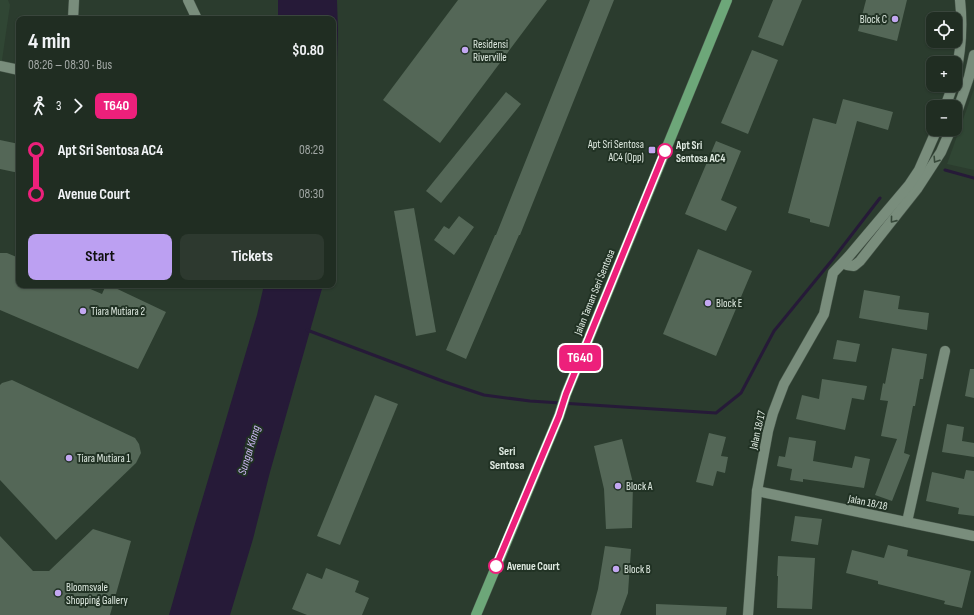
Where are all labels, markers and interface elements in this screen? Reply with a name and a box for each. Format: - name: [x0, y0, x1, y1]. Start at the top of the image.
- map controls: [926, 12, 962, 136]
- button: locate: [926, 12, 962, 48]
- place label: Block C: [860, 13, 887, 26]
- marker: Block C: [890, 14, 900, 24]
- text: 4 min: [28, 28, 71, 55]
- place label: Residensi Riverville: [473, 38, 508, 64]
- text: $0.80: [292, 41, 324, 60]
- marker: Residensi Riverville: [460, 45, 470, 55]
- button: +: [926, 56, 962, 92]
- text: 08:26 – 08:30 · Bus: [28, 57, 112, 73]
- icon: walk: [28, 95, 50, 117]
- icon: forward: [67, 95, 89, 117]
- text: T640: [103, 97, 129, 114]
- text: 3: [56, 98, 61, 114]
- button: −: [926, 100, 962, 136]
- place label: Apt Sri Sentosa AC4 (Opp): [587, 138, 644, 164]
- place label: Apt Sri Sentosa AC4: [675, 139, 725, 165]
- text: Apt Sri Sentosa AC4: [58, 141, 163, 160]
- text: 08:29: [299, 142, 324, 158]
- marker: Apt Sri Sentosa AC4: [657, 143, 673, 159]
- marker: Apt Sri Sentosa AC4 (Opp): [647, 145, 657, 155]
- one-way arrow: [933, 156, 941, 163]
- text: Avenue Court: [58, 185, 130, 204]
- text: 08:30: [299, 186, 324, 202]
- one-way arrow: [891, 215, 898, 222]
- button: Start: [28, 234, 172, 280]
- button: Tickets: [180, 234, 324, 280]
- street label: Jalan Taman Seri Sentosa: [571, 248, 618, 338]
- place label: Block E: [716, 297, 742, 310]
- marker: Block E: [703, 298, 713, 308]
- place label: Tiara Mutiara 2: [91, 305, 145, 318]
- marker: Tiara Mutiara 2: [78, 306, 88, 316]
- line badge: T640: [552, 345, 608, 371]
- text: T640: [567, 349, 593, 366]
- street label: Jalan 18/17: [747, 409, 768, 452]
- water label: Sungai Klang: [235, 423, 264, 477]
- district label: Seri Sentosa: [490, 444, 524, 473]
- place label: Tiara Mutiara 1: [77, 452, 130, 465]
- marker: Tiara Mutiara 1: [64, 453, 74, 463]
- place label: Block A: [626, 480, 653, 493]
- marker: Block A: [613, 481, 623, 491]
- street label: Jalan 18/18: [846, 492, 889, 513]
- marker: Avenue Court: [488, 558, 504, 574]
- place label: Avenue Court: [506, 560, 560, 573]
- place label: Block B: [624, 563, 651, 576]
- marker: Block B: [611, 564, 621, 574]
- place label: Bloomsvale Shopping Gallery: [66, 581, 128, 607]
- marker: Bloomsvale Shopping Gallery: [53, 588, 63, 598]

